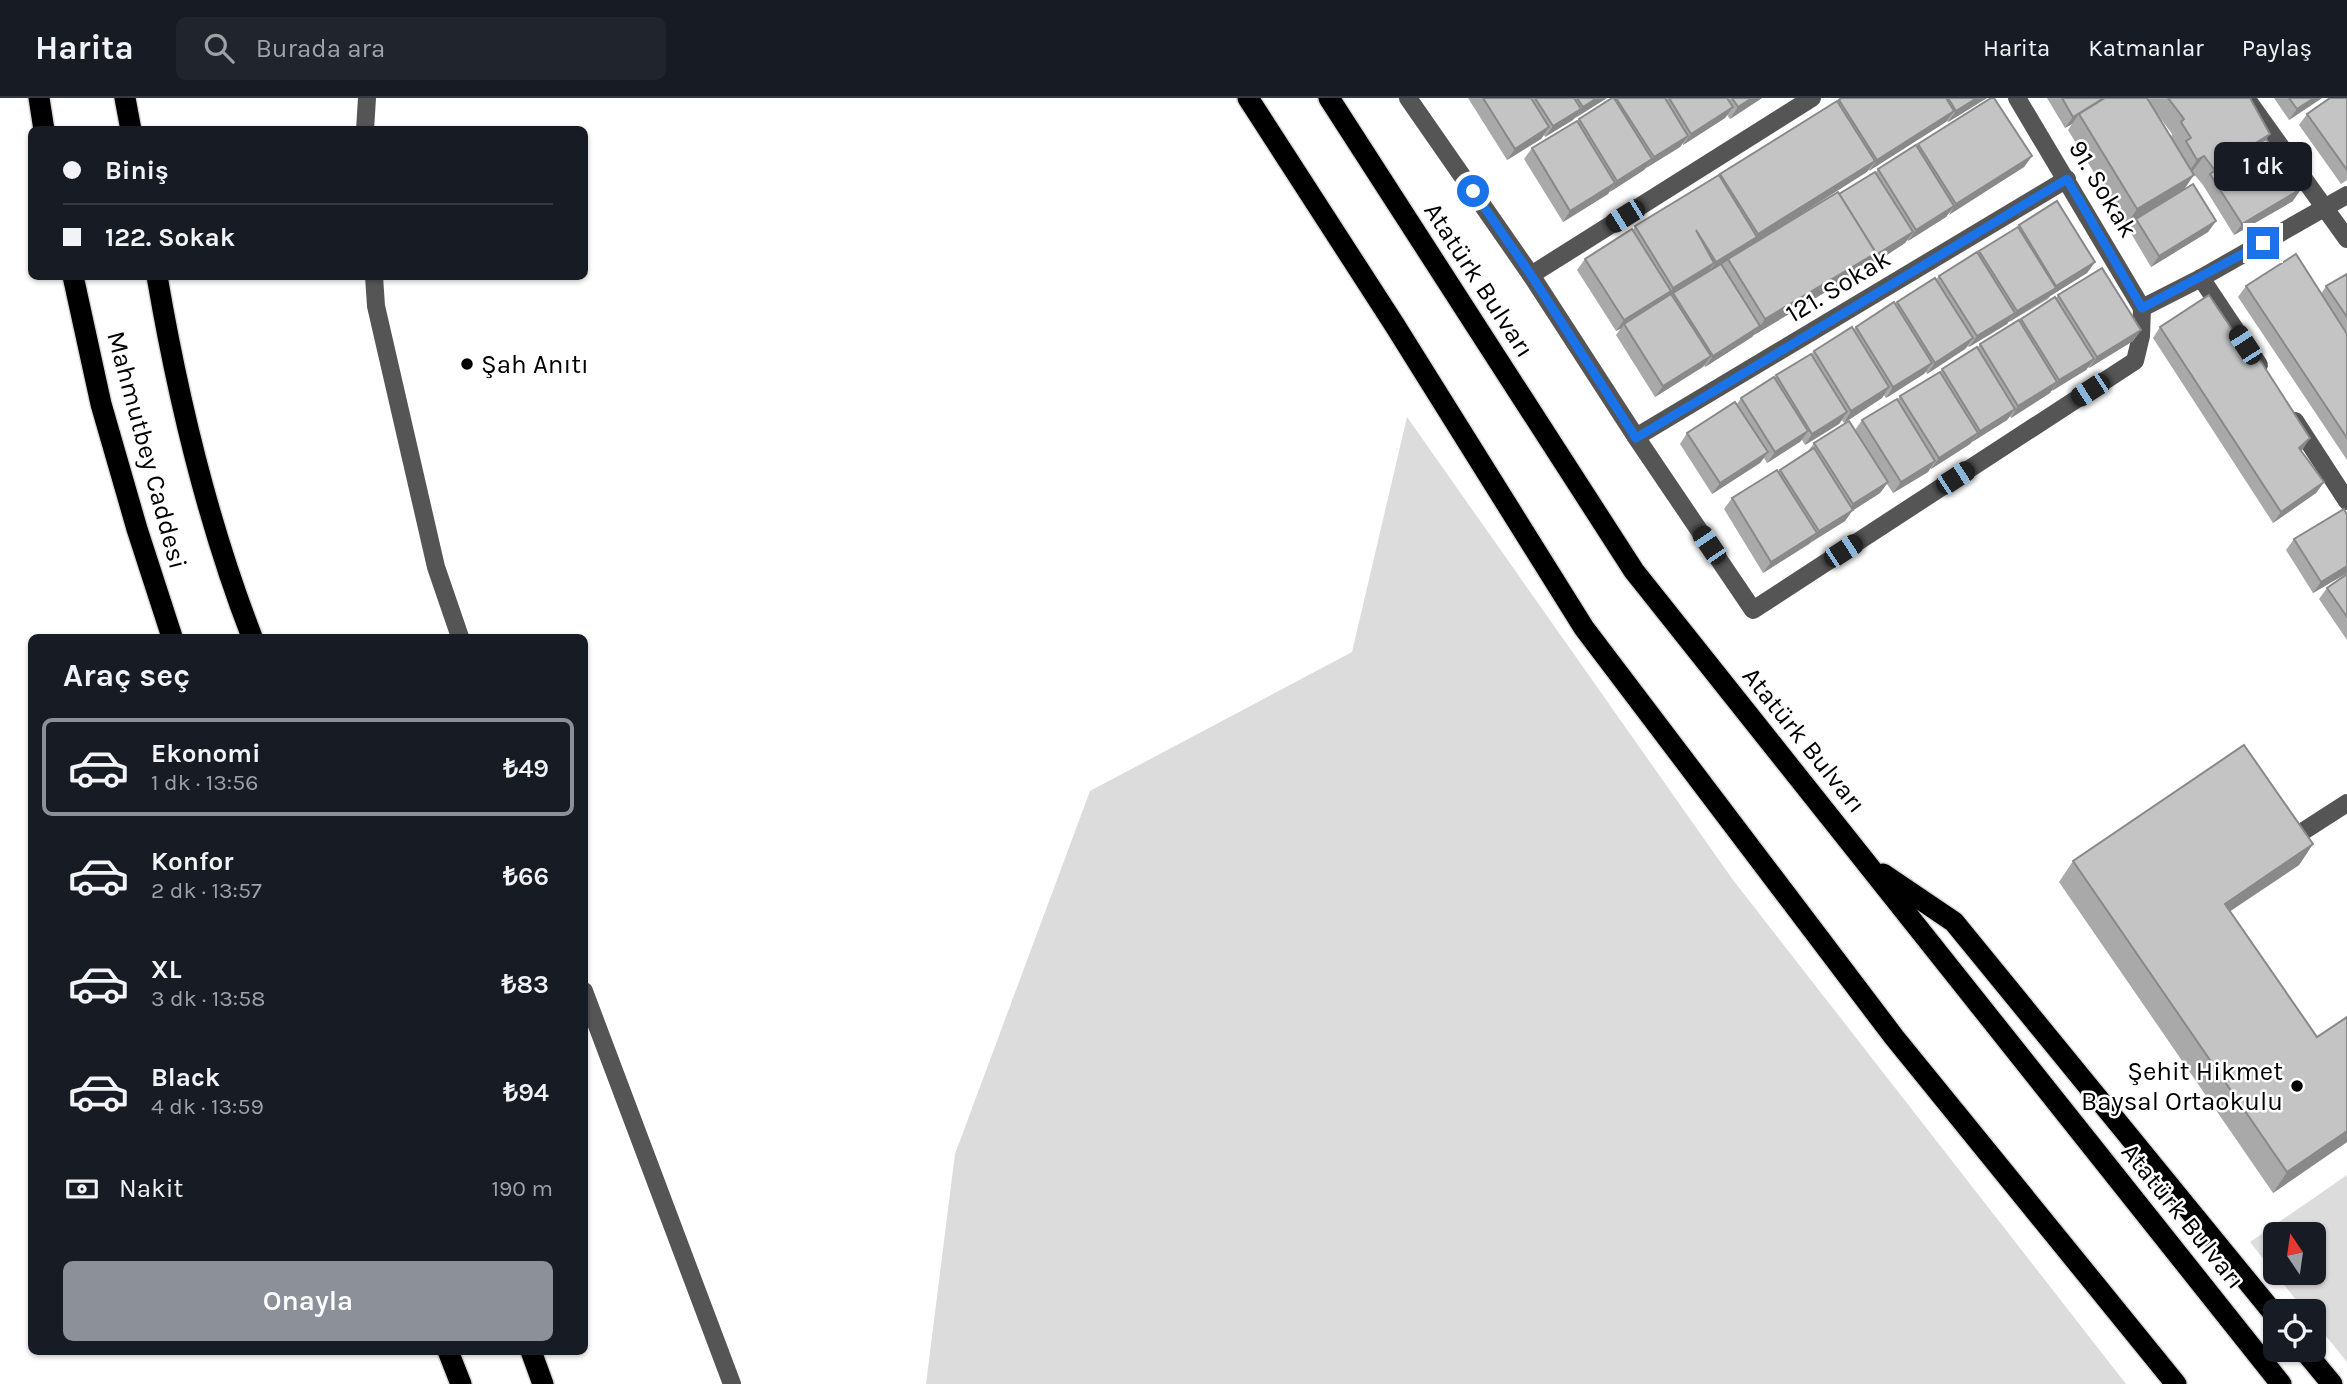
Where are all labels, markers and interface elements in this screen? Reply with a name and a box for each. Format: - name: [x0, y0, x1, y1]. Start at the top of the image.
- search box: [176, 17, 666, 80]
- text: Harita: [35, 29, 134, 67]
- icon: search: [200, 29, 238, 67]
- text: Burada ara: [256, 33, 385, 64]
- text: Harita: [1983, 34, 2050, 62]
- text: Katmanlar: [2088, 34, 2204, 62]
- text: Paylaş: [2242, 34, 2312, 62]
- street label: 91. Sokak: [2062, 135, 2144, 243]
- callout: 1 dk: [2214, 142, 2312, 190]
- text: 1 dk: [2242, 153, 2284, 180]
- text: Biniş: [105, 155, 169, 186]
- route start: [1457, 175, 1489, 207]
- car: [1602, 196, 1649, 236]
- street label: Atatürk Bulvarı: [1417, 197, 1541, 363]
- text: 122. Sokak: [105, 222, 235, 253]
- route end: [2247, 227, 2279, 259]
- street label: 121. Sokak: [1780, 243, 1896, 329]
- car: [2225, 322, 2266, 368]
- street label: Mahmutbey Caddesi: [100, 328, 194, 572]
- place label: Şah Anıtı: [481, 349, 589, 380]
- marker: Şah Anıtı: [459, 356, 475, 372]
- car: [2067, 370, 2114, 410]
- car: [1932, 458, 1979, 498]
- car: [1689, 522, 1730, 568]
- car: [1820, 531, 1867, 571]
- text: Araç seç: [63, 657, 190, 694]
- street label: Atatürk Bulvarı: [1736, 661, 1872, 819]
- icon: car: [67, 736, 130, 799]
- text: Ekonomi: [151, 738, 260, 769]
- text: ₺49: [503, 753, 549, 784]
- text: 1 dk · 13:56: [151, 769, 258, 796]
- icon: car: [67, 844, 130, 907]
- text: Konfor: [151, 846, 233, 877]
- text: ₺66: [503, 861, 549, 892]
- text: 2 dk · 13:57: [151, 877, 262, 904]
- icon: car: [67, 952, 130, 1015]
- text: XL: [151, 954, 182, 985]
- text: ₺83: [502, 969, 549, 1000]
- text: 3 dk · 13:58: [151, 985, 265, 1012]
- place label: Şehit Hikmet Baysal Ortaokulu: [2081, 1056, 2283, 1117]
- icon: car: [67, 1060, 130, 1123]
- text: Black: [151, 1062, 220, 1093]
- text: ₺94: [503, 1077, 549, 1108]
- marker: Şehit Hikmet Baysal Ortaokulu: [2289, 1078, 2305, 1094]
- text: 4 dk · 13:59: [151, 1093, 264, 1120]
- street label: Atatürk Bulvarı: [2115, 1137, 2251, 1295]
- icon: cash: [63, 1170, 101, 1208]
- text: Nakit: [119, 1173, 183, 1204]
- text: 190 m: [491, 1175, 553, 1202]
- north arrow: [2263, 1222, 2326, 1284]
- map controls: [2263, 1222, 2326, 1362]
- button: Onayla: [63, 1261, 553, 1341]
- button: locate: [2263, 1299, 2326, 1362]

